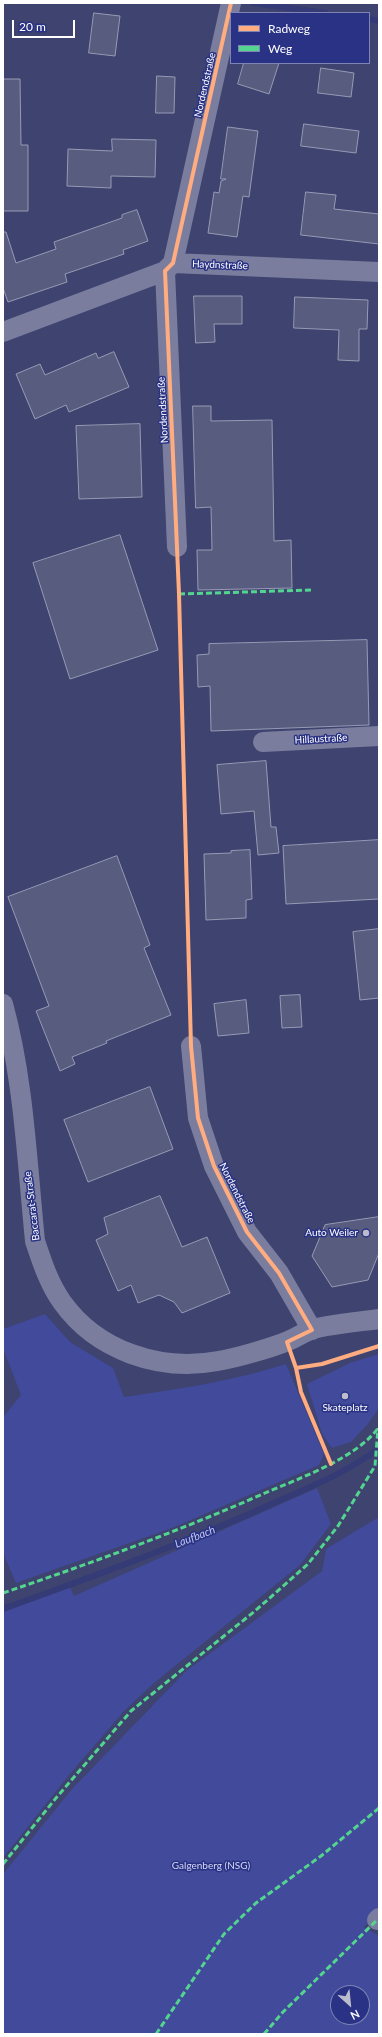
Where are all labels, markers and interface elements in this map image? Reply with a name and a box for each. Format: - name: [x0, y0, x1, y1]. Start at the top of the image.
- scale bar: [14, 12, 77, 38]
- legend: [230, 12, 370, 64]
- text: 20 m: [19, 19, 46, 34]
- text: Radweg: [268, 21, 310, 36]
- text: Weg: [268, 41, 292, 56]
- street label: Nordendstraße: [192, 51, 218, 119]
- street label: Haydnstraße: [192, 258, 248, 272]
- street label: Nordendstraße: [155, 377, 171, 443]
- street label: Hillaustraße: [294, 732, 348, 746]
- street label: Nordendstraße: [217, 1161, 257, 1225]
- street label: Baccarat-Straße: [22, 1171, 42, 1241]
- place label: Auto Weiler: [305, 1227, 358, 1239]
- marker: Auto Weiler: [361, 1228, 371, 1238]
- marker: Skateplatz: [340, 1391, 350, 1401]
- place label: Skateplatz: [322, 1402, 368, 1414]
- water label: Laufbach: [173, 1523, 217, 1551]
- park label: Galgenberg (NSG): [172, 1860, 250, 1872]
- north arrow: [330, 1985, 370, 2025]
- text: N: [348, 2008, 362, 2023]

